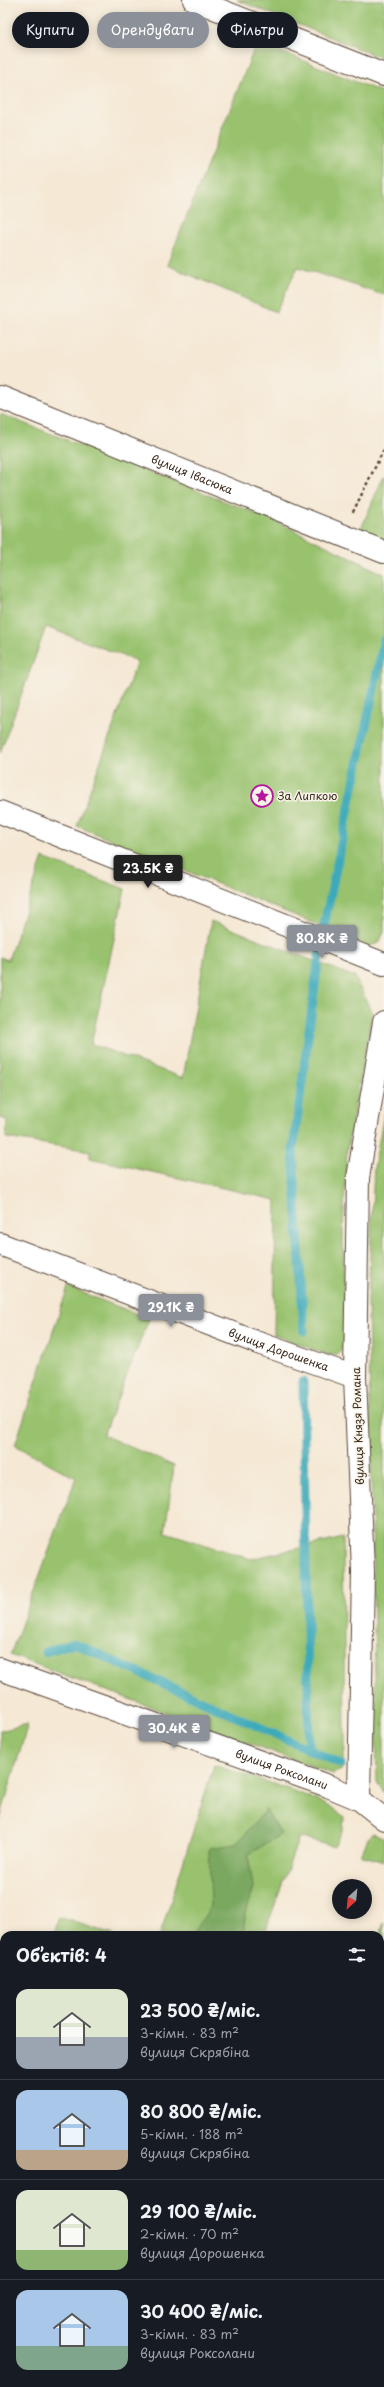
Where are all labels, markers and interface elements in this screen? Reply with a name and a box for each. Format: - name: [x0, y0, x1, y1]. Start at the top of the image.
- chip: Купити: [12, 12, 89, 48]
- chip: Орендувати: [97, 12, 209, 48]
- chip: Фільтри: [217, 12, 298, 48]
- street label: вулиця Івасюка: [149, 450, 236, 498]
- place icon: За Липкою: [249, 783, 275, 809]
- place label: За Липкою: [277, 787, 337, 804]
- pin: 23.5K ₴: [111, 855, 185, 889]
- text: 23.5K ₴: [123, 858, 173, 877]
- pin: 80.8K ₴: [285, 925, 359, 959]
- text: 80.8K ₴: [296, 928, 348, 947]
- pin: 29.1K ₴: [134, 1294, 208, 1328]
- text: 29.1K ₴: [148, 1297, 194, 1316]
- street label: вулиця Дорошенка: [226, 1323, 331, 1375]
- street label: вулиця Князя Романа: [347, 1367, 368, 1485]
- pin: 30.4K ₴: [137, 1715, 211, 1749]
- text: 30.4K ₴: [148, 1718, 200, 1737]
- street label: вулиця Роксолани: [233, 1745, 331, 1793]
- north arrow: [332, 1879, 372, 1919]
- map controls: [332, 1879, 372, 1919]
- text: Об’єктів: 4: [16, 1942, 107, 1968]
- icon: filters: [346, 1944, 368, 1966]
- text: 23 500 ₴/міс.: [140, 1997, 260, 2023]
- icon: home: [48, 2005, 96, 2053]
- text: 3-кімн. · 83 m²: [140, 2023, 239, 2042]
- text: вулиця Скрябіна: [140, 2042, 250, 2061]
- text: 80 800 ₴/міс.: [140, 2098, 261, 2124]
- icon: home: [48, 2106, 96, 2154]
- text: 5-кімн. · 188 m²: [140, 2124, 243, 2143]
- text: вулиця Скрябіна: [140, 2143, 250, 2162]
- text: 29 100 ₴/міс.: [140, 2198, 257, 2224]
- icon: home: [48, 2206, 96, 2254]
- text: 2-кімн. · 70 m²: [140, 2224, 239, 2243]
- text: вулиця Дорошенка: [140, 2243, 265, 2262]
- text: 30 400 ₴/міс.: [140, 2298, 263, 2324]
- icon: home: [48, 2306, 96, 2354]
- text: 3-кімн. · 83 m²: [140, 2324, 239, 2343]
- text: вулиця Роксолани: [140, 2343, 255, 2362]

